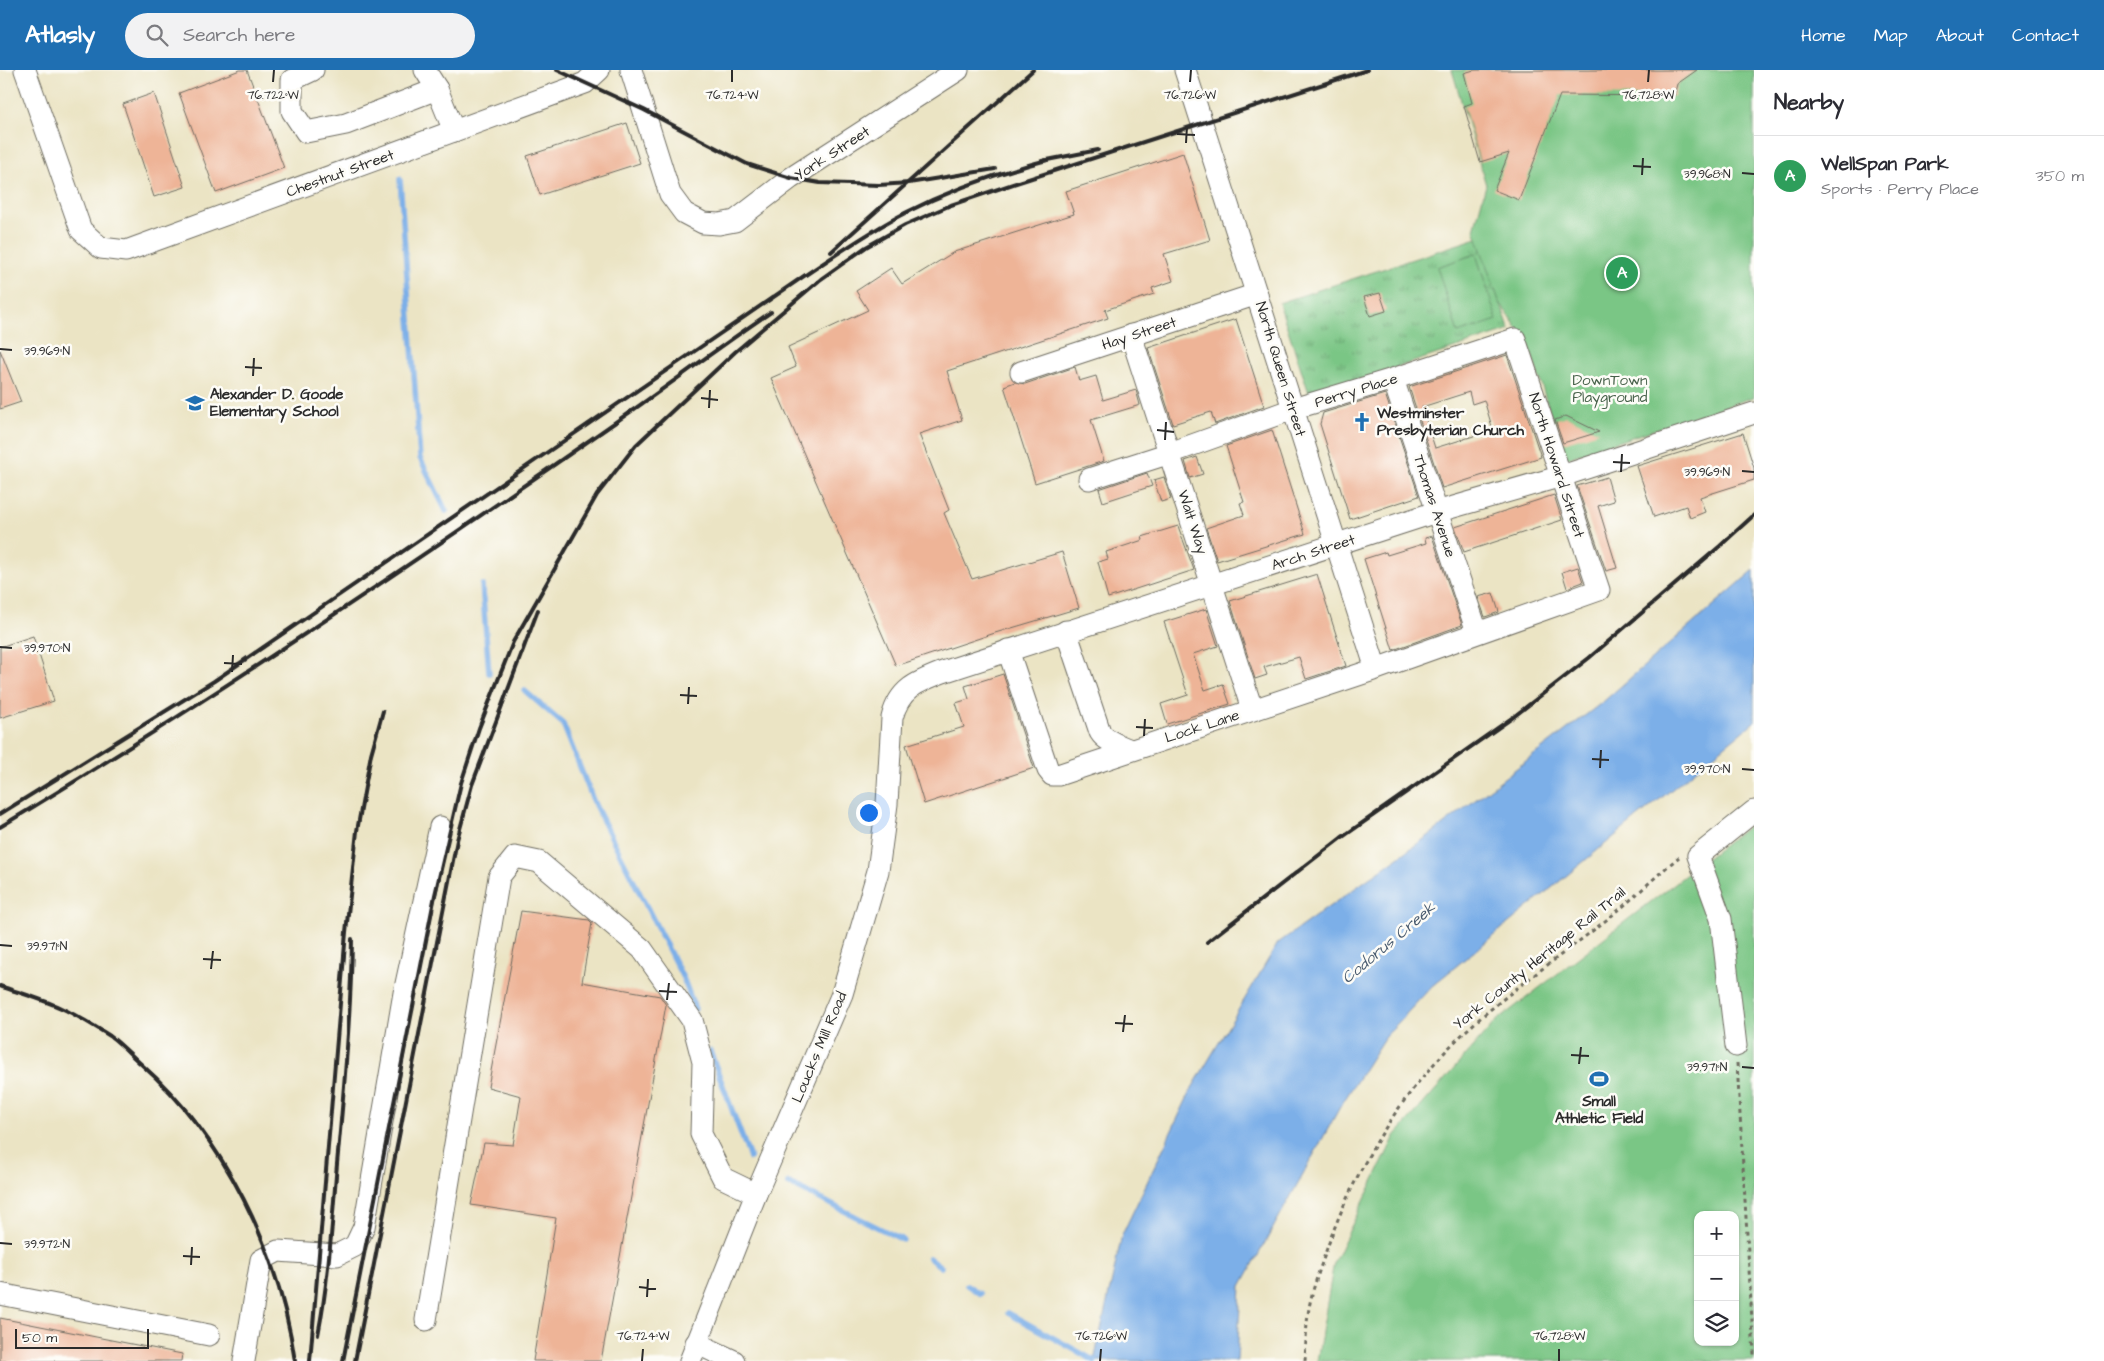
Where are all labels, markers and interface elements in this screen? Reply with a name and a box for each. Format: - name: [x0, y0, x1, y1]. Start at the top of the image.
- search box: [125, 13, 475, 58]
- text: Atlasly: [25, 18, 95, 52]
- icon: search: [143, 21, 171, 49]
- text: Search here: [183, 22, 295, 49]
- text: Home: [1801, 23, 1846, 48]
- text: Map: [1874, 23, 1908, 48]
- text: About: [1936, 23, 1984, 48]
- text: Contact: [2012, 23, 2079, 48]
- text: 76.722°W: [247, 87, 300, 104]
- text: 76.724°W: [706, 87, 759, 104]
- text: 76.726°W: [1164, 87, 1217, 104]
- text: 76.728°W: [1622, 87, 1675, 104]
- text: Nearby: [1774, 88, 1844, 117]
- street label: York Street: [790, 121, 874, 186]
- street label: Chestnut Street: [283, 144, 397, 203]
- text: WellSpan Park: [1821, 151, 1949, 178]
- text: A: [1785, 165, 1795, 187]
- text: 350 m: [2036, 165, 2084, 187]
- text: 39.968°N: [1684, 166, 1731, 183]
- text: Sports · Perry Place: [1821, 178, 1979, 200]
- pin: A: [1606, 254, 1638, 292]
- street label: North Queen Street: [1250, 299, 1311, 439]
- street label: Hay Street: [1099, 312, 1179, 356]
- text: 39.969°N: [24, 343, 70, 360]
- street label: Perry Place: [1312, 368, 1400, 414]
- park label: DownTown Playground: [1572, 370, 1648, 409]
- place label: Alexander D. Goode Elementary School: [210, 384, 343, 423]
- street label: North Howard Street: [1523, 390, 1590, 540]
- school or university icon: Alexander D. Goode Elementary School: [184, 392, 206, 414]
- place label: Westminster Presbyterian Church: [1376, 403, 1524, 442]
- church icon: Westminster Presbyterian Church: [1351, 411, 1373, 433]
- street label: Thomas Avenue: [1408, 452, 1461, 560]
- text: 39.969°N: [1684, 464, 1730, 481]
- street label: Walt Way: [1171, 487, 1213, 557]
- street label: Arch Street: [1268, 529, 1358, 576]
- text: 39.970°N: [24, 640, 71, 657]
- street label: Lock Lane: [1162, 705, 1242, 748]
- text: 39.970°N: [1684, 761, 1731, 778]
- your location: [856, 800, 882, 826]
- street label: York County Heritage Rail Trail: [1449, 882, 1631, 1035]
- water label: Codorus Creek: [1337, 896, 1441, 989]
- text: 39.971°N: [27, 938, 68, 955]
- street label: Loucks Mill Road: [787, 988, 852, 1106]
- text: 39.971°N: [1687, 1059, 1728, 1076]
- sports icon: Small Athletic Field: [1588, 1068, 1610, 1090]
- place label: Small Athletic Field: [1555, 1091, 1643, 1129]
- map controls: [1694, 1211, 1739, 1346]
- button: +: [1694, 1211, 1739, 1256]
- text: 39.972°N: [24, 1236, 70, 1253]
- button: −: [1694, 1256, 1739, 1301]
- button: layers: [1694, 1301, 1739, 1346]
- scale bar: [15, 1326, 149, 1349]
- text: 50 m: [22, 1328, 57, 1348]
- text: 76.724°W: [617, 1328, 670, 1345]
- text: 76.726°W: [1075, 1328, 1128, 1345]
- text: 76.728°W: [1533, 1328, 1586, 1345]

